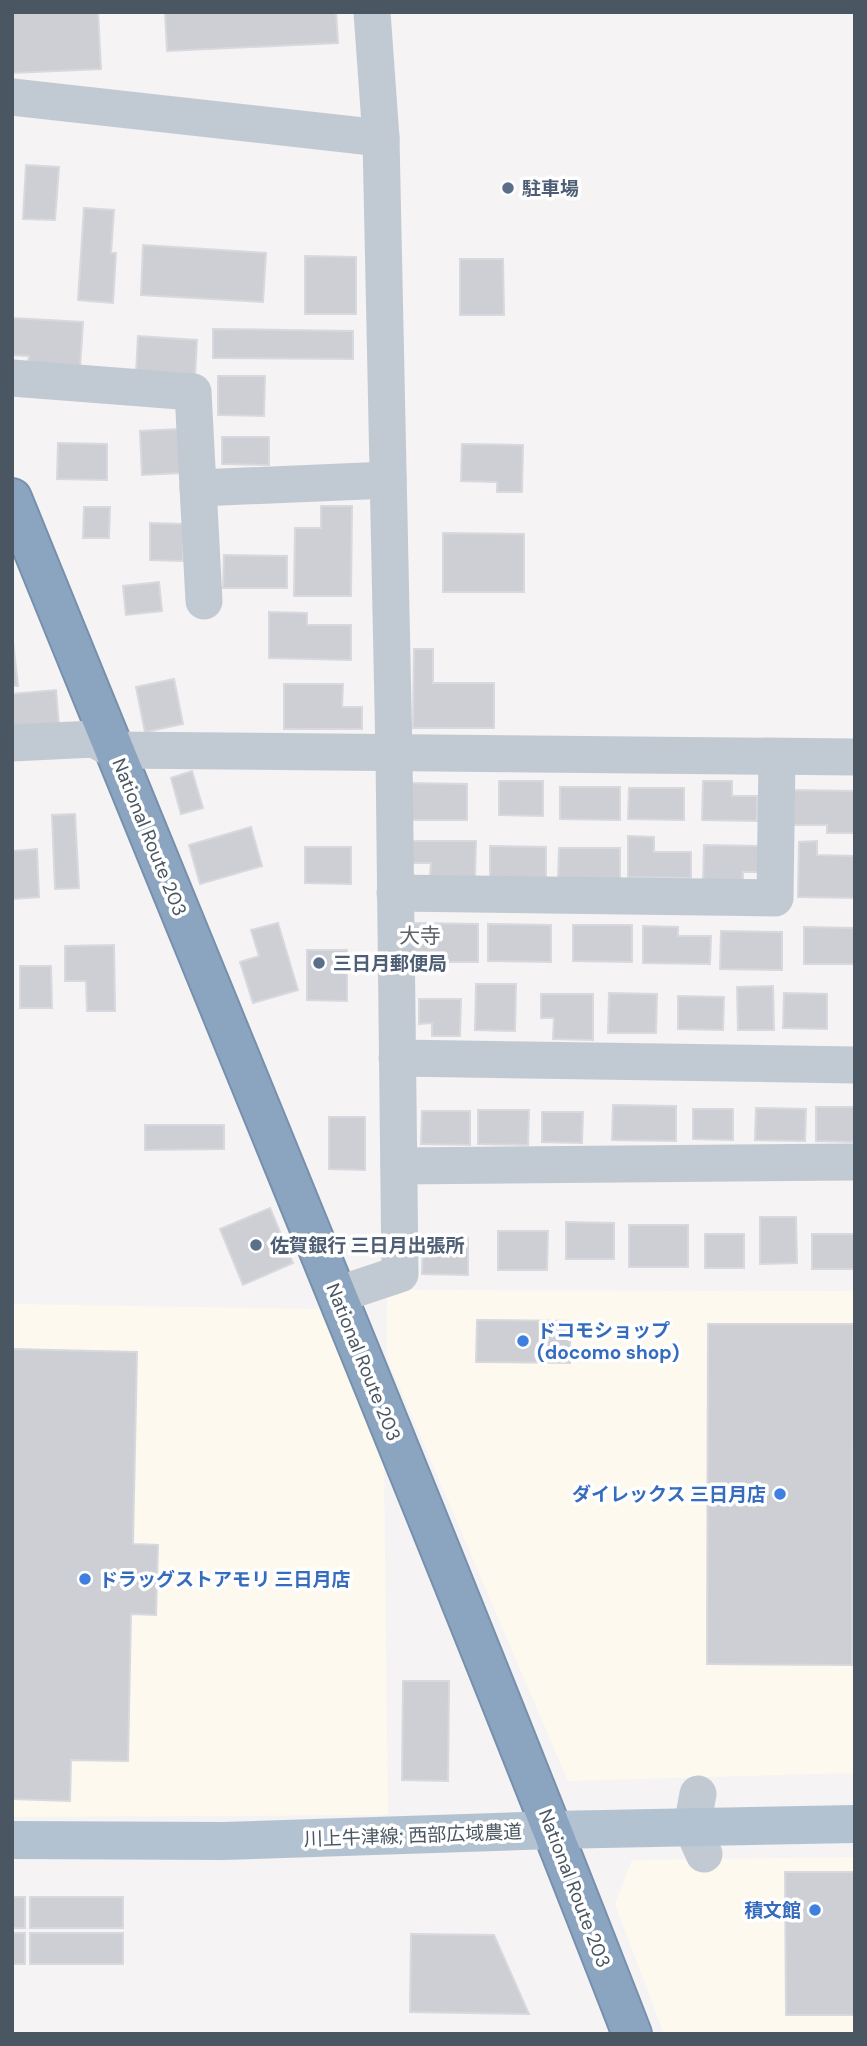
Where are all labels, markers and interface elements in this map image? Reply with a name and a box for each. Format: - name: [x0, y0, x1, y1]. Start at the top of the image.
- place label: 駐車場: [522, 176, 579, 201]
- marker: 駐車場: [500, 180, 516, 196]
- street label: National Route 203: [107, 755, 193, 920]
- district label: 大寺: [399, 922, 441, 950]
- place label: 三日月郵便局: [333, 951, 447, 976]
- marker: 三日月郵便局: [311, 955, 327, 971]
- place label: 佐賀銀行 三日月出張所: [270, 1233, 464, 1258]
- marker: 佐賀銀行 三日月出張所: [248, 1237, 264, 1253]
- street label: National Route 203: [321, 1280, 407, 1445]
- place label: ドコモショップ (docomo shop): [537, 1318, 679, 1365]
- marker: ドコモショップ (docomo shop): [515, 1333, 531, 1349]
- place label: ダイレックス 三日月店: [572, 1482, 766, 1507]
- marker: ダイレックス 三日月店: [772, 1486, 788, 1502]
- place label: ドラッグストアモリ 三日月店: [99, 1567, 350, 1592]
- marker: ドラッグストアモリ 三日月店: [77, 1571, 93, 1587]
- street label: National Route 203: [533, 1805, 616, 1971]
- street label: 川上牛津線; 西部広域農道: [303, 1819, 523, 1852]
- place label: 積文館: [744, 1898, 801, 1923]
- marker: 積文館: [807, 1902, 823, 1918]

